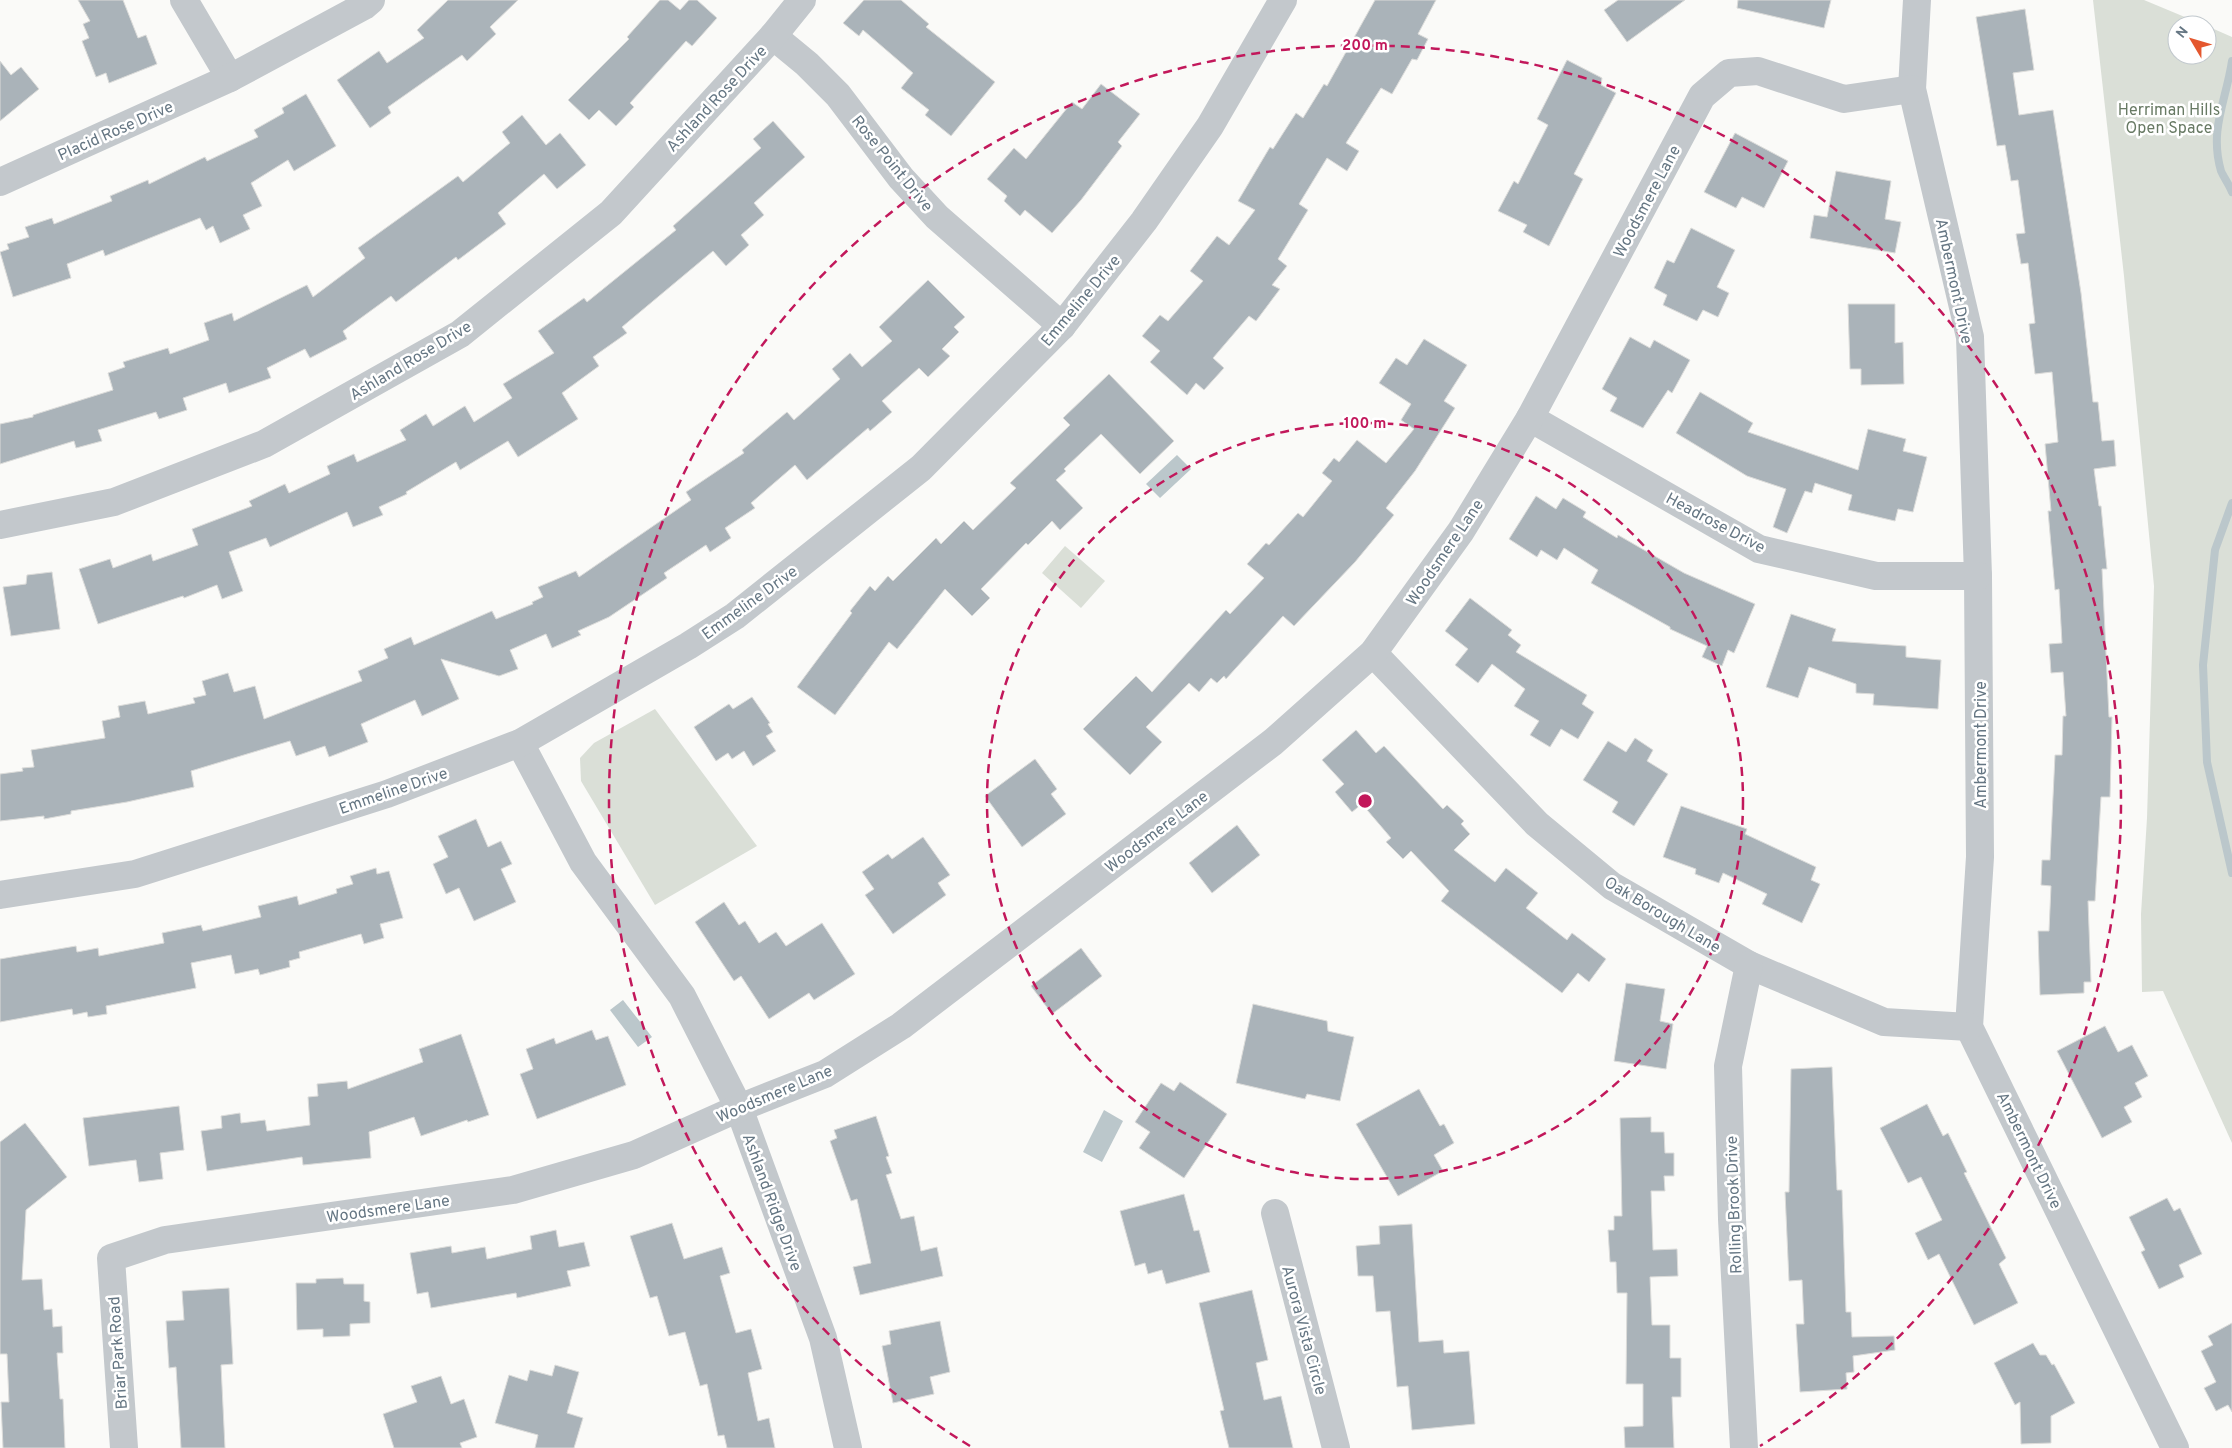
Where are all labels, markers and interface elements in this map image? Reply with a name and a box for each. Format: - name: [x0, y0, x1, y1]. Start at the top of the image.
- north arrow: [2167, 15, 2217, 65]
- text: N: [2173, 24, 2193, 42]
- text: 200 m: [1342, 37, 1388, 56]
- street label: Ashland Rose Drive: [663, 42, 772, 157]
- street label: Placid Rose Drive: [55, 97, 177, 166]
- park label: Herriman Hills Open Space: [2118, 101, 2220, 139]
- street label: Rose Point Drive: [846, 112, 936, 217]
- street label: Woodsmere Lane: [1610, 142, 1686, 261]
- street label: Ambermont Drive: [1930, 217, 1976, 346]
- street label: Emmeline Drive: [1037, 251, 1126, 351]
- street label: Ashland Rose Drive: [346, 317, 476, 406]
- text: 100 m: [1344, 415, 1386, 434]
- street label: Headrose Drive: [1662, 489, 1768, 558]
- street label: Woodsmere Lane: [1403, 496, 1489, 610]
- street label: Emmeline Drive: [698, 562, 802, 645]
- street label: Ambermont Drive: [1972, 681, 1992, 809]
- street label: Emmeline Drive: [337, 764, 451, 820]
- street label: Woodsmere Lane: [1102, 787, 1213, 878]
- centre of rings: [1356, 792, 1374, 810]
- street label: Oak Borough Lane: [1600, 873, 1724, 958]
- street label: Woodsmere Lane: [714, 1061, 836, 1128]
- street label: Ambermont Drive: [1991, 1089, 2065, 1213]
- street label: Ashland Ridge Drive: [737, 1131, 805, 1274]
- street label: Rolling Brook Drive: [1723, 1135, 1747, 1274]
- street label: Woodsmere Lane: [325, 1191, 451, 1229]
- street label: Aurora Vista Circle: [1276, 1264, 1330, 1397]
- street label: Briar Park Road: [105, 1296, 133, 1410]

